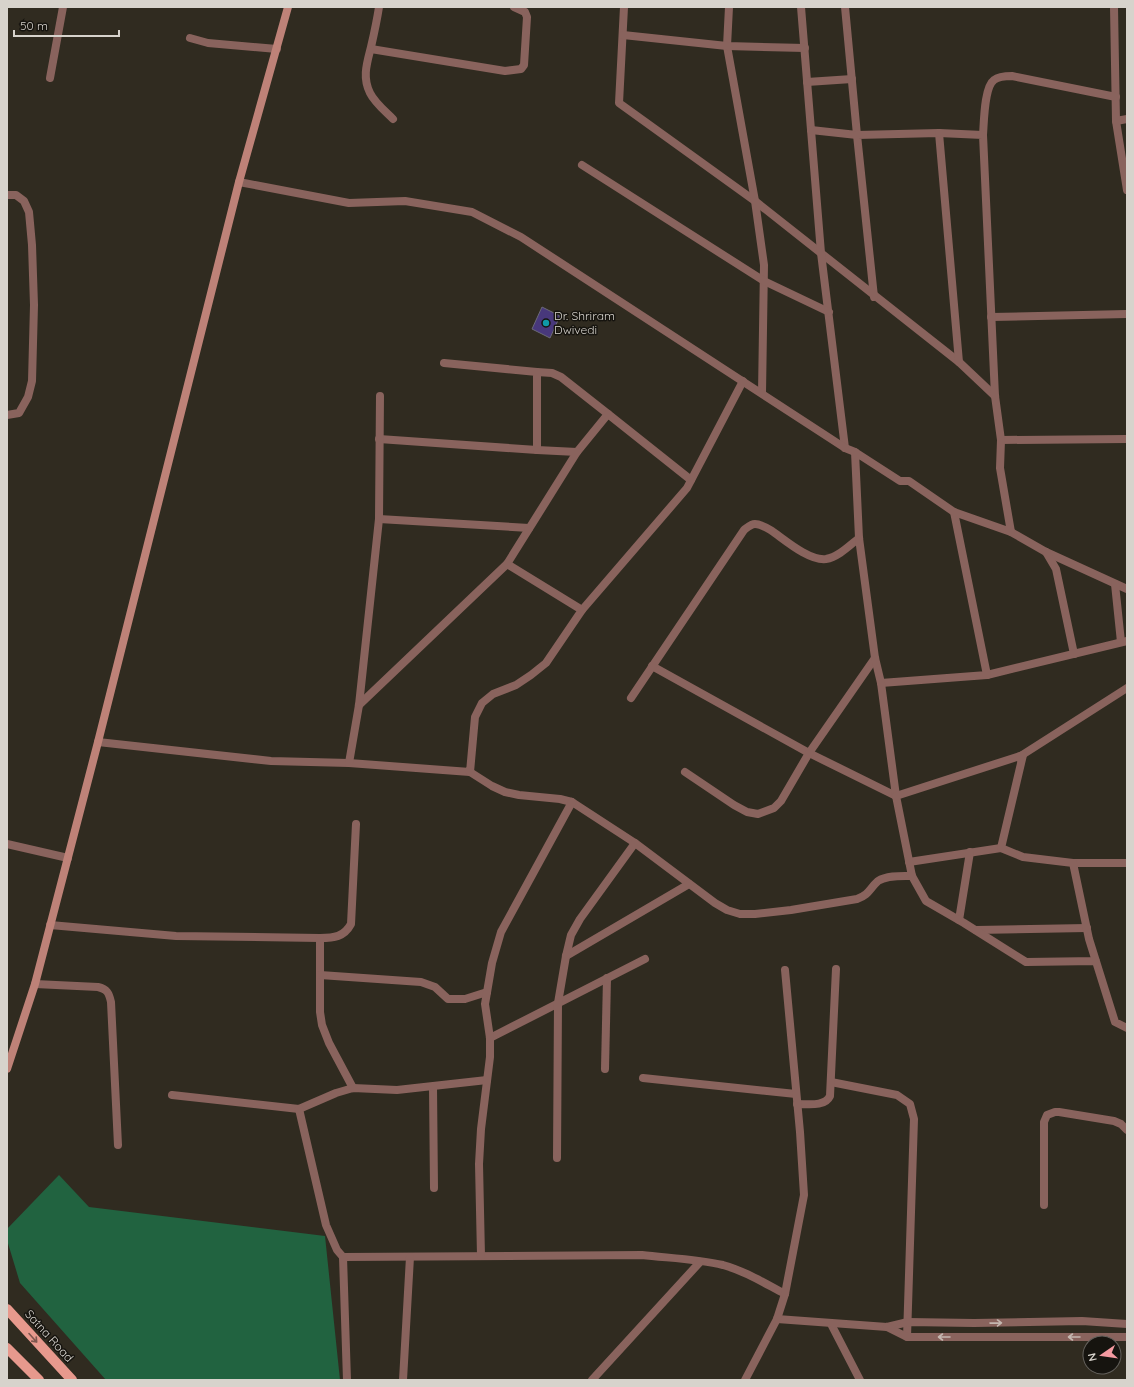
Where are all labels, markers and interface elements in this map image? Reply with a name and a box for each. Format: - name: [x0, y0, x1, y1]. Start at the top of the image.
- scale bar: [14, 12, 119, 38]
- text: 50 m: [20, 18, 48, 33]
- place label: Dr. Shriram Dwivedi: [554, 308, 615, 337]
- marker: Dr. Shriram Dwivedi: [541, 318, 551, 328]
- street label: Satna Road: [22, 1306, 77, 1365]
- one-way arrow: [989, 1319, 1002, 1327]
- one-way arrow: [28, 1333, 38, 1343]
- one-way arrow: [938, 1333, 951, 1341]
- one-way arrow: [1068, 1333, 1081, 1341]
- north arrow: [1082, 1335, 1122, 1375]
- text: N: [1085, 1352, 1100, 1363]

